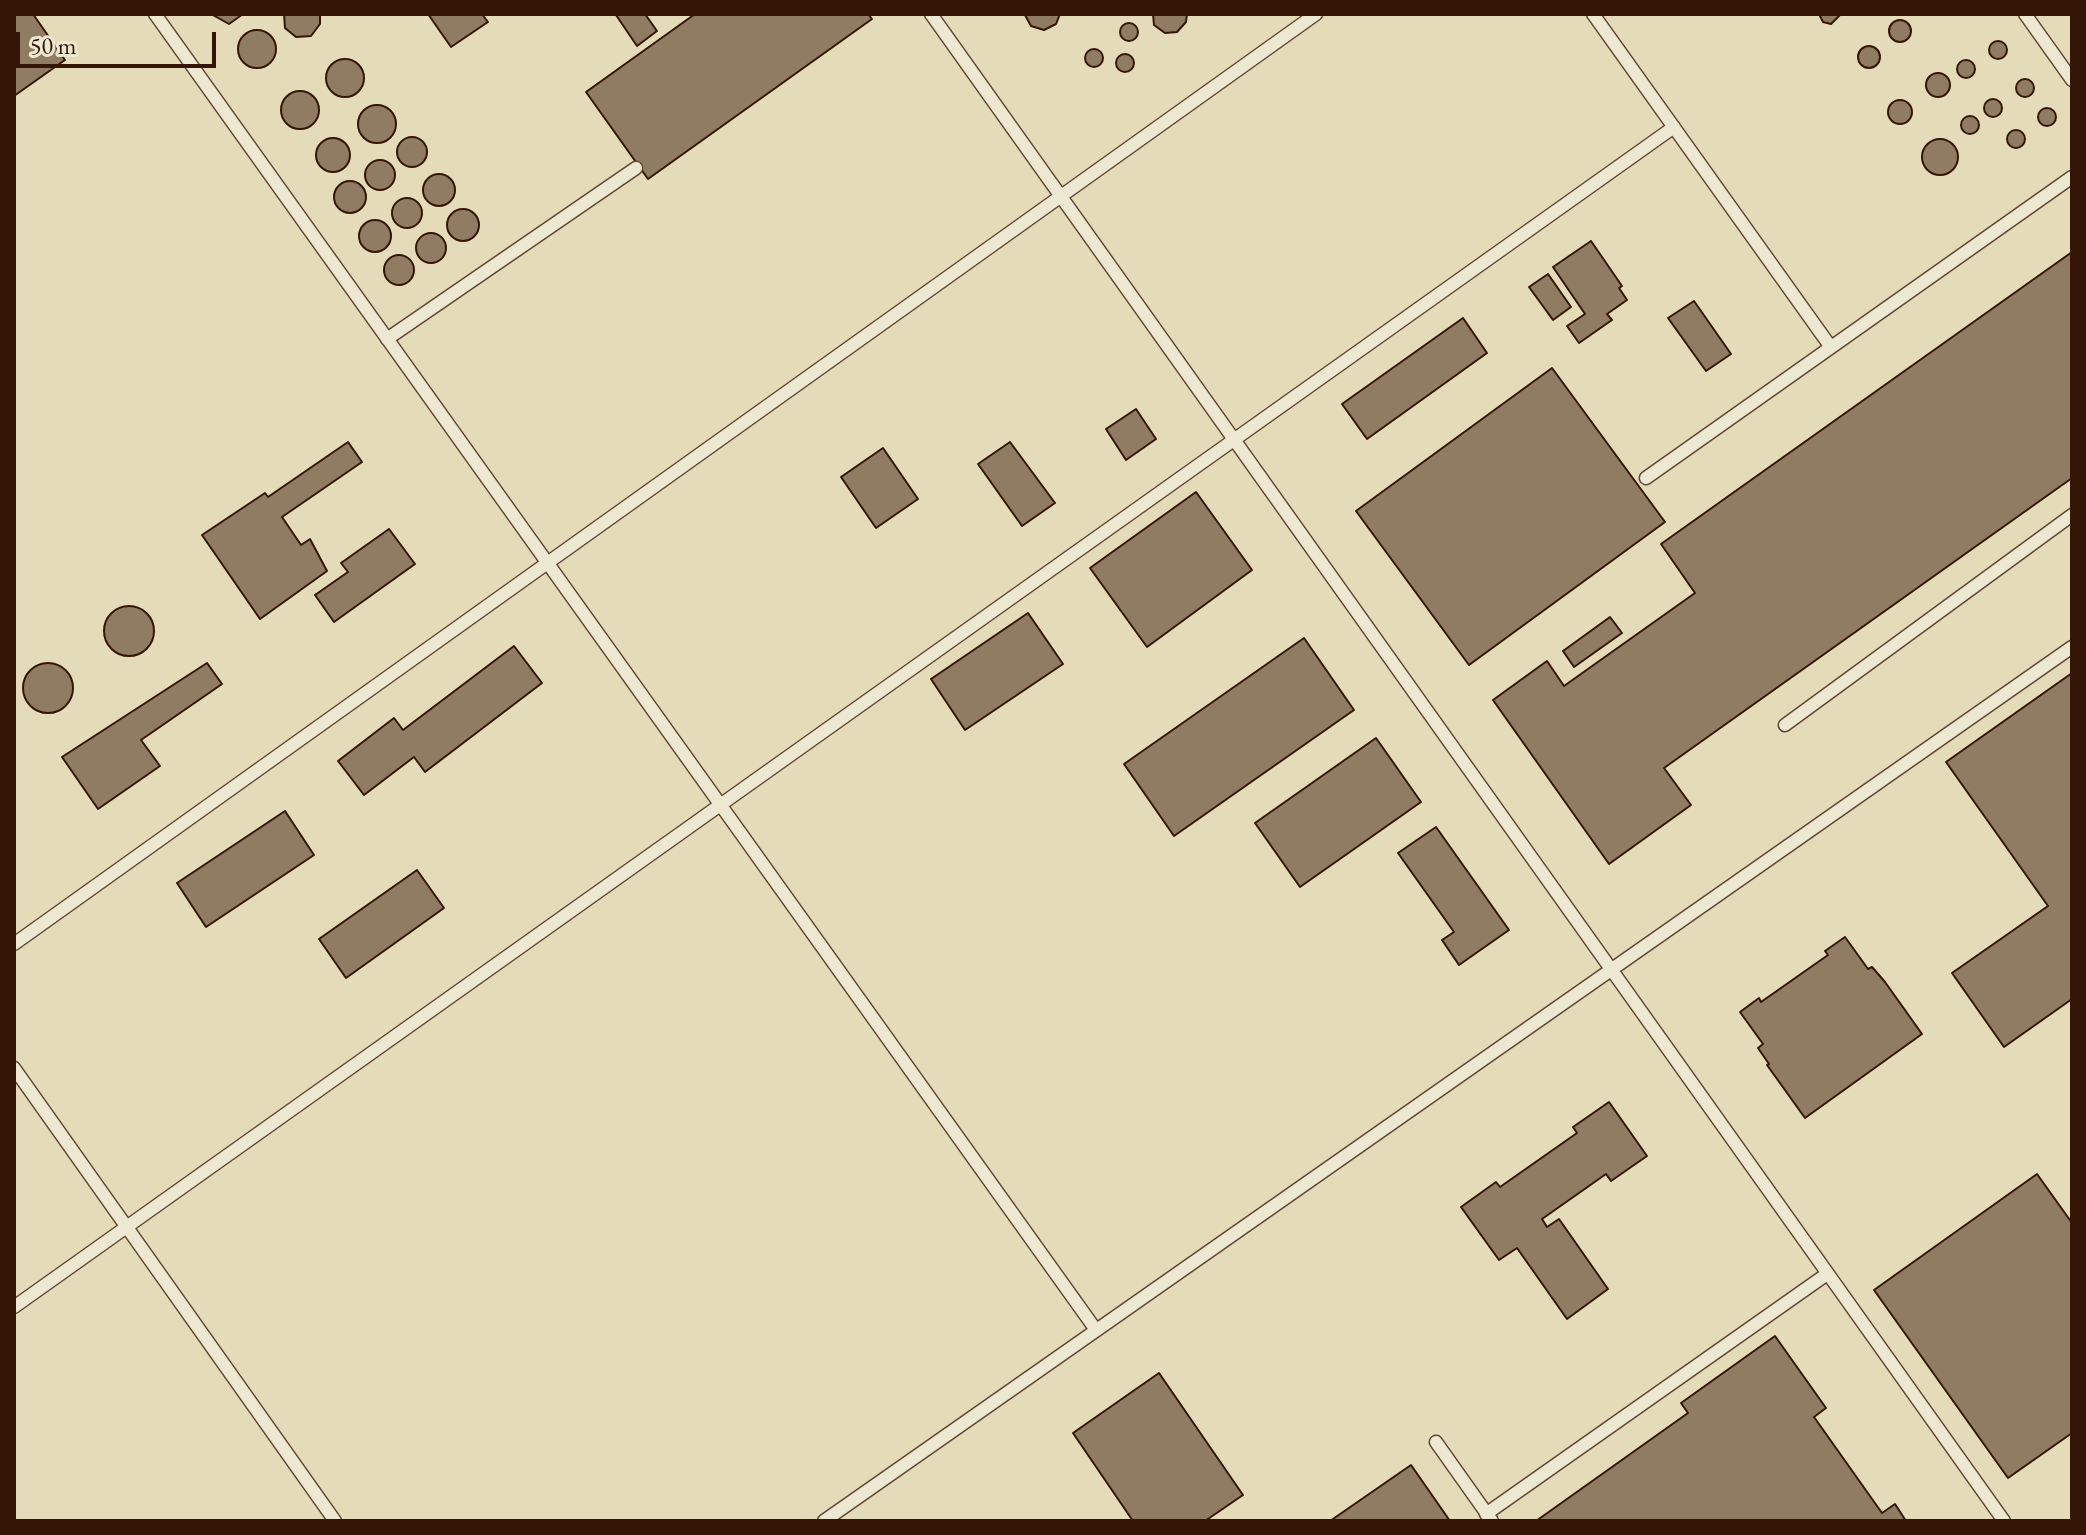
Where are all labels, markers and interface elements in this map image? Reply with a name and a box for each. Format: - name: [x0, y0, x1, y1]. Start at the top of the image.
- scale bar: [20, 16, 220, 66]
- text: 50 m: [30, 30, 77, 61]

